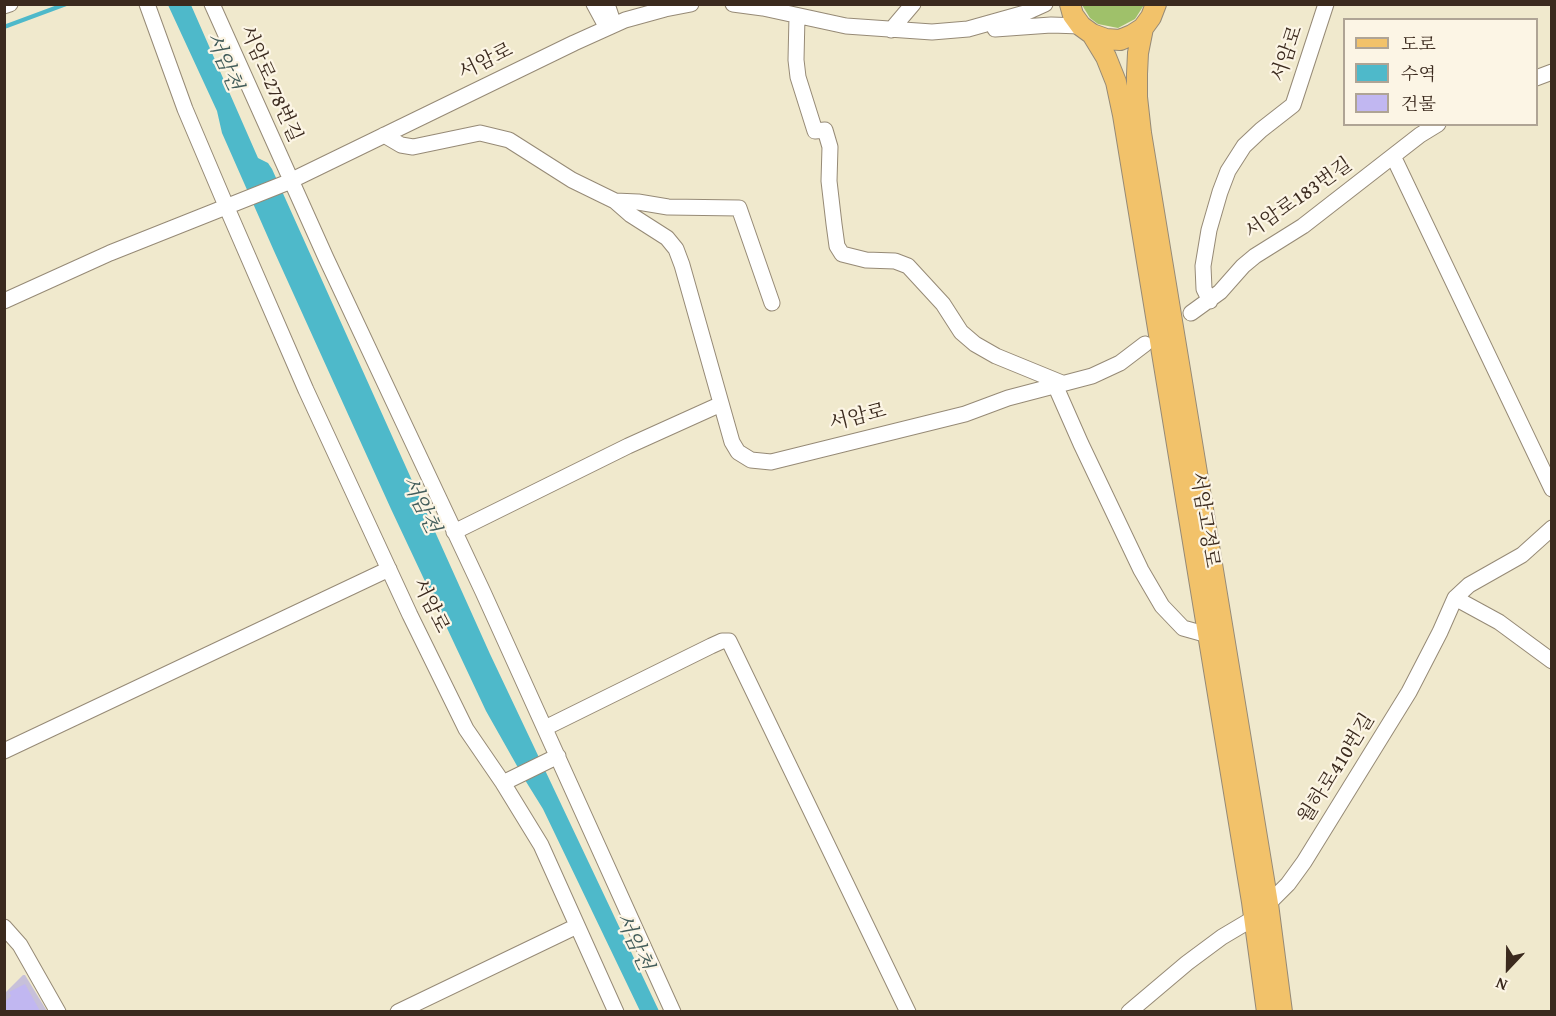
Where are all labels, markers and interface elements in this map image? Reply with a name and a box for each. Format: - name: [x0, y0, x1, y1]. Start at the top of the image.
- legend: [1343, 18, 1538, 126]
- street label: 서암로278번길: [234, 22, 306, 146]
- street label: 서암로: [1267, 23, 1309, 85]
- water label: 서암천: [199, 29, 247, 95]
- text: 도로: [1401, 30, 1436, 57]
- street label: 서암로: [455, 39, 517, 85]
- text: 수역: [1401, 60, 1436, 87]
- text: 건물: [1401, 90, 1436, 117]
- street label: 서암로183번길: [1241, 153, 1357, 245]
- street label: 서암로: [827, 399, 889, 437]
- street label: 서암고정로: [1185, 470, 1223, 570]
- water label: 서암천: [395, 472, 445, 538]
- street label: 서암로: [407, 575, 453, 637]
- street label: 월하로410번길: [1294, 709, 1380, 829]
- water label: 서암천: [609, 909, 657, 975]
- north arrow: [1478, 938, 1538, 998]
- text: N: [1492, 972, 1511, 998]

